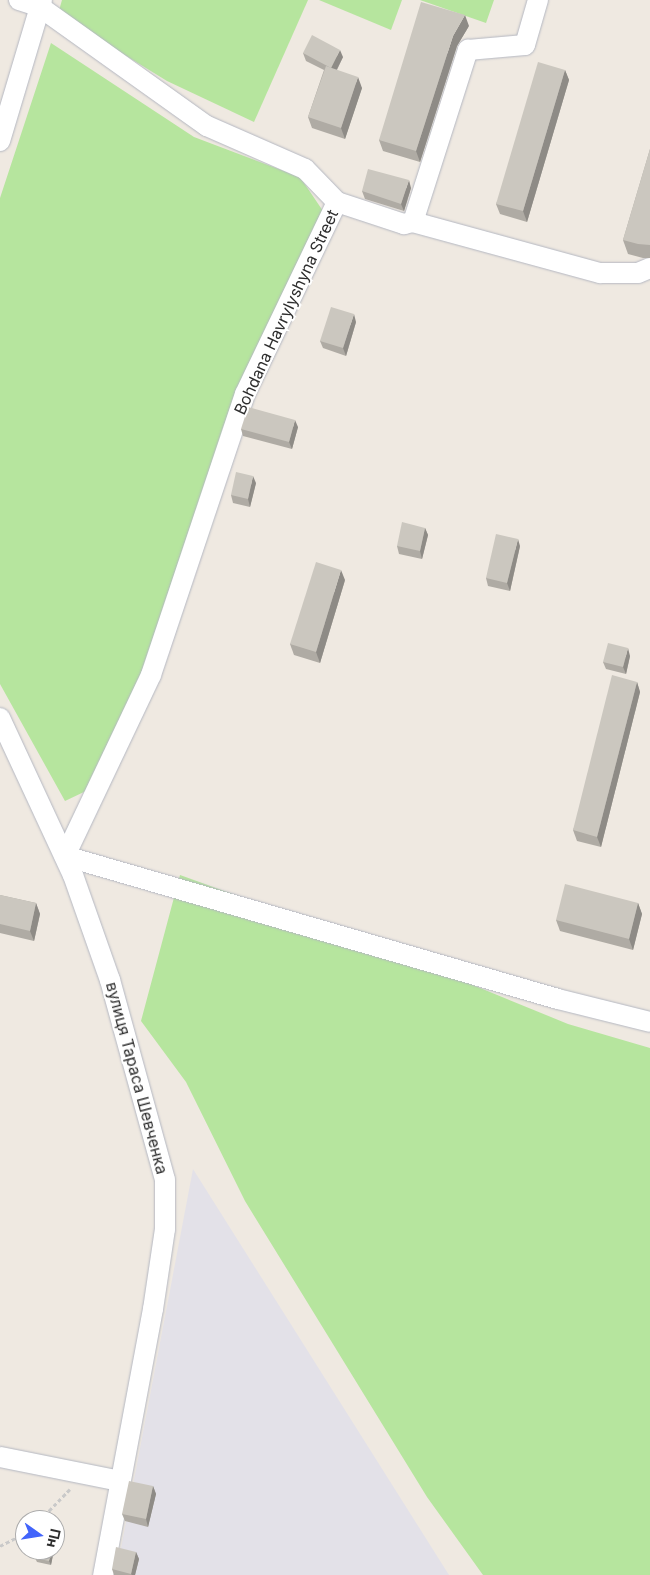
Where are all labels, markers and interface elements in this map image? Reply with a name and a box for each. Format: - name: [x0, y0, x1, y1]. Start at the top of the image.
- street label: Bohdana Havrylyshyna Street: [230, 206, 342, 418]
- street label: вулиця Тараса Шевченка: [102, 980, 172, 1176]
- north arrow: [15, 1510, 65, 1560]
- text: Пн: [44, 1527, 65, 1550]

